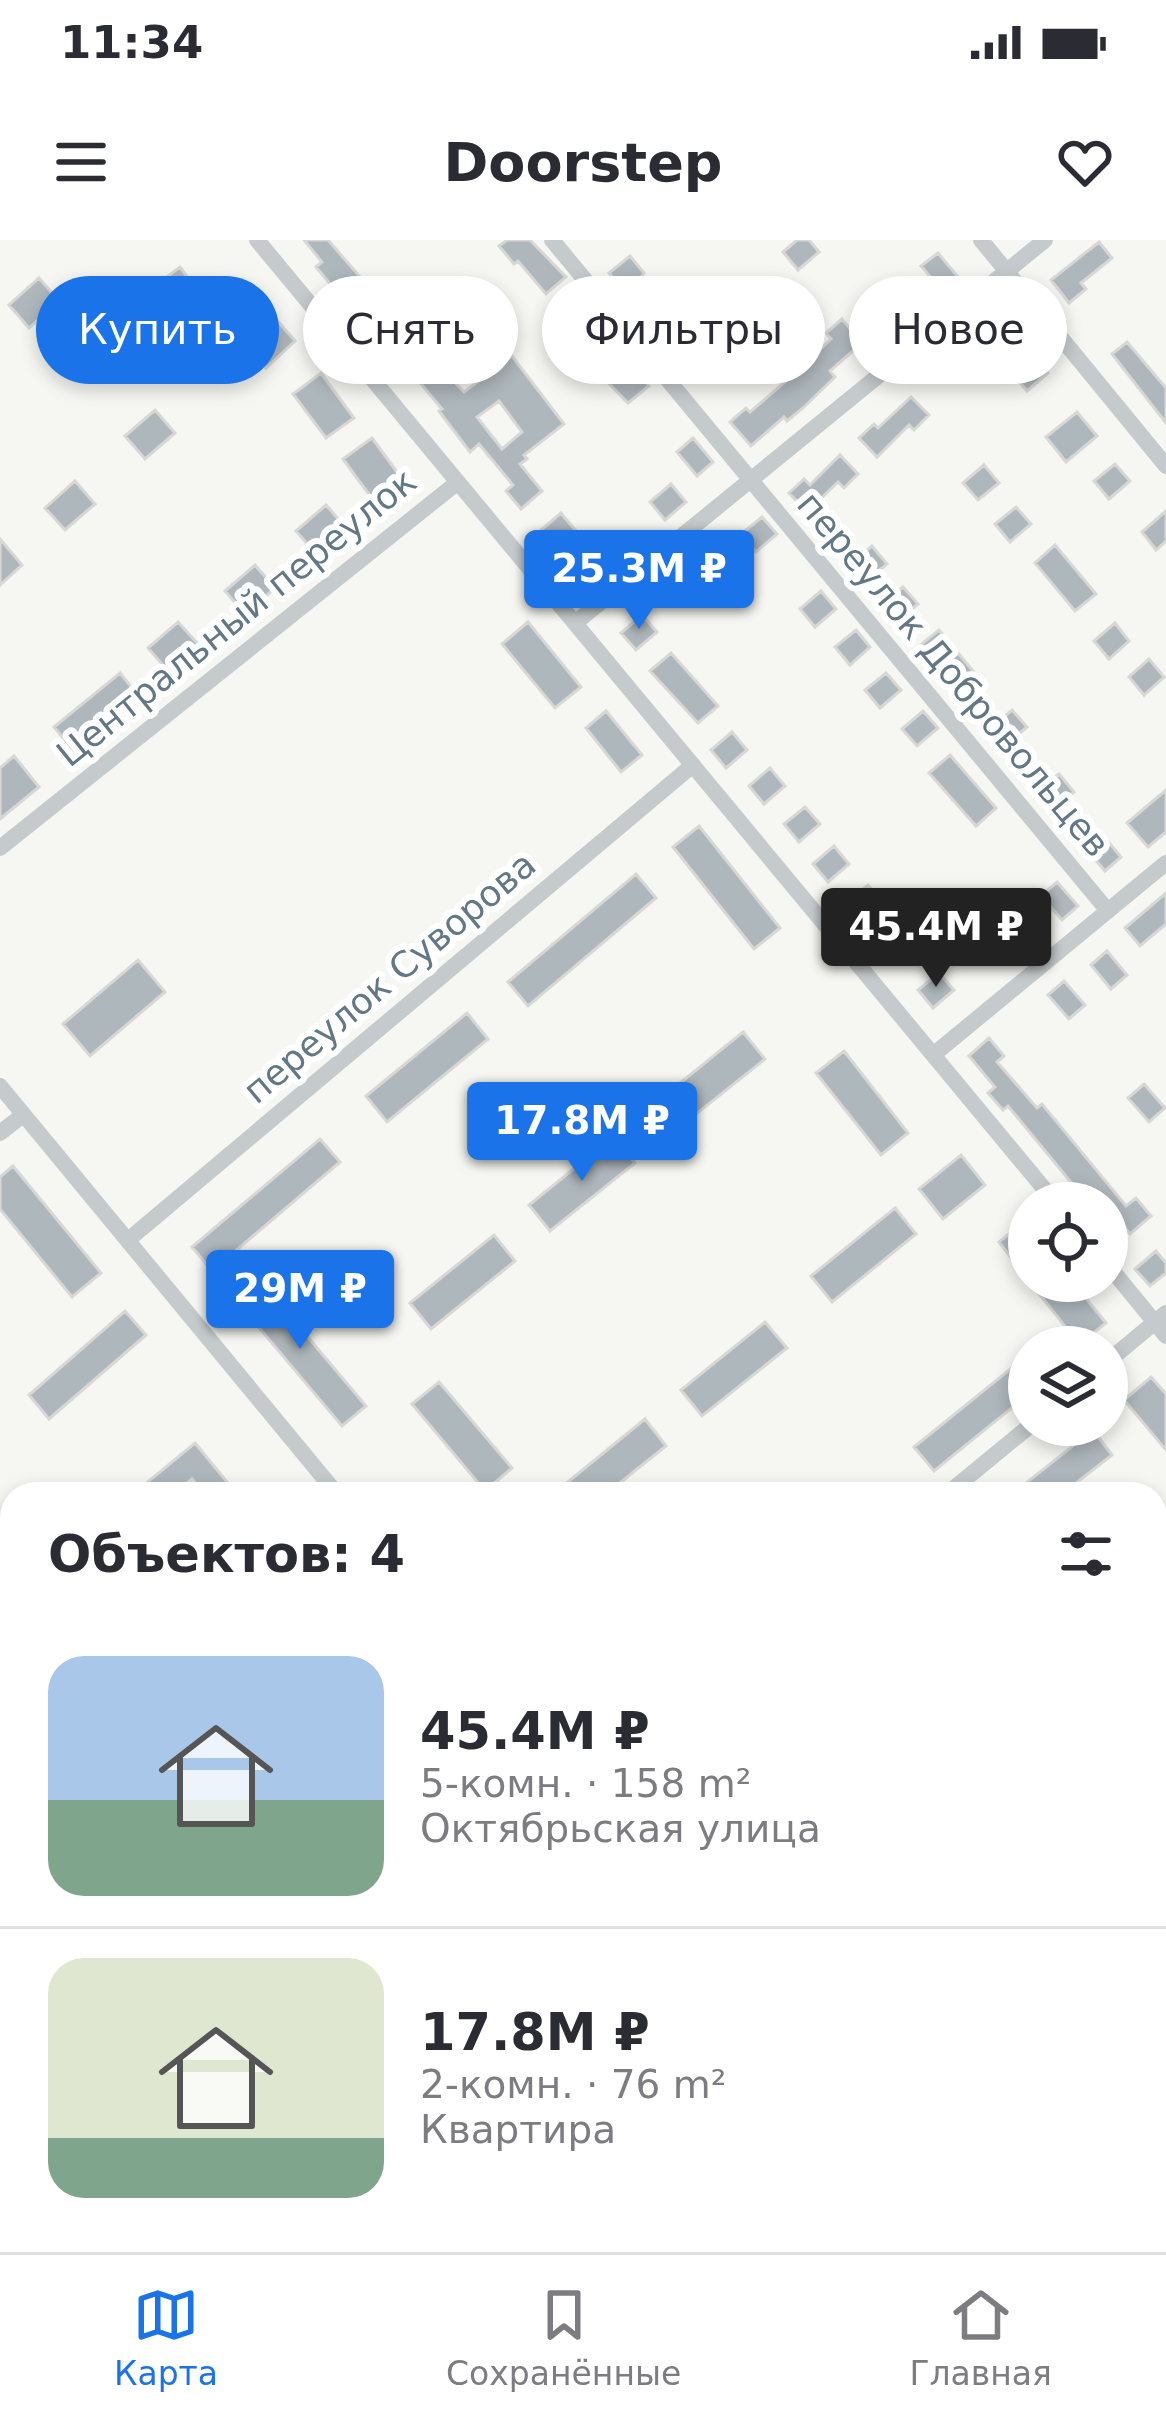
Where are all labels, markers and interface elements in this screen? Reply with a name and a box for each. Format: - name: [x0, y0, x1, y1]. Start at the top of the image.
- text: 11:34: [60, 16, 203, 69]
- icon: menu: [48, 129, 114, 195]
- icon: heart: [1052, 129, 1118, 195]
- text: Doorstep: [444, 131, 722, 194]
- chip: Купить: [36, 276, 279, 384]
- chip: Снять: [303, 276, 518, 384]
- chip: Фильтры: [542, 276, 825, 384]
- chip: Новое: [849, 276, 1067, 384]
- street label: Центральный переулок: [49, 460, 424, 775]
- street label: переулок Добровольцев: [789, 484, 1118, 865]
- pin: 25.3M ₽: [528, 530, 750, 632]
- text: 25.3M ₽: [551, 546, 727, 591]
- street label: переулок Суворова: [235, 843, 543, 1111]
- pin: 45.4M ₽: [825, 888, 1047, 990]
- text: 45.4M ₽: [848, 904, 1024, 949]
- pin: 17.8M ₽: [471, 1082, 693, 1184]
- text: 17.8M ₽: [494, 1098, 670, 1143]
- map controls: [1008, 1182, 1128, 1446]
- button: locate: [1008, 1182, 1128, 1302]
- pin: 29M ₽: [216, 1250, 384, 1352]
- text: 29M ₽: [233, 1266, 367, 1311]
- button: layers: [1008, 1326, 1128, 1446]
- icon: filters: [1053, 1521, 1119, 1587]
- text: Объектов: 4: [48, 1525, 405, 1584]
- text: 45.4M ₽: [420, 1702, 650, 1761]
- icon: home: [144, 1704, 288, 1848]
- text: 5-комн. · 158 m²: [420, 1761, 751, 1806]
- text: Октябрьская улица: [420, 1806, 821, 1851]
- text: 17.8M ₽: [420, 2003, 650, 2062]
- icon: home: [144, 2006, 288, 2150]
- text: 2-комн. · 76 m²: [420, 2062, 726, 2107]
- text: Квартира: [420, 2107, 616, 2152]
- tab: Карта: [114, 2282, 218, 2393]
- tab: Сохранённые: [446, 2282, 681, 2393]
- tab: Главная: [909, 2282, 1052, 2393]

